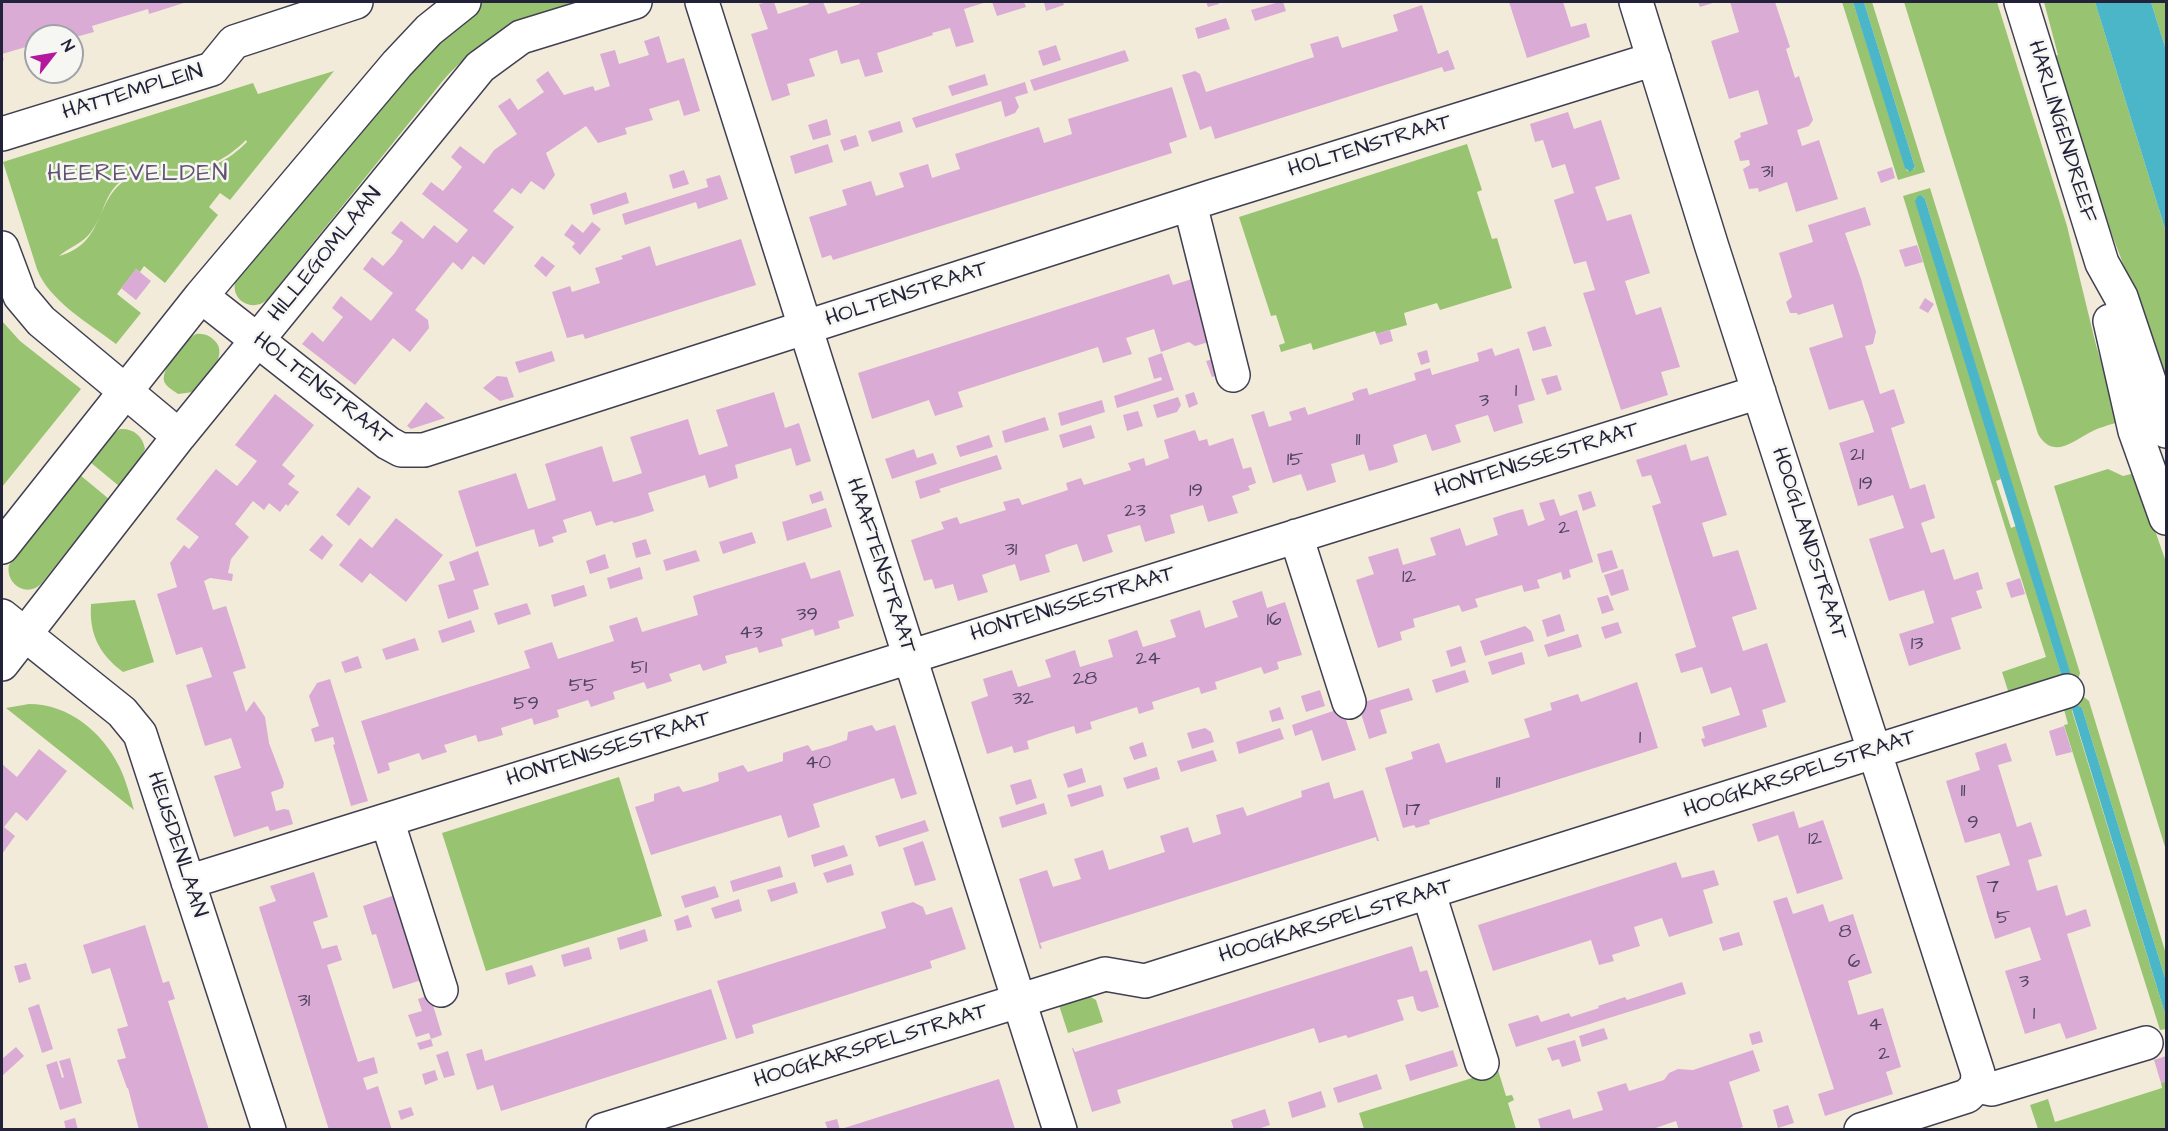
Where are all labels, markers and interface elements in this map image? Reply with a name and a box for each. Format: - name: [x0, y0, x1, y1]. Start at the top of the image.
- north arrow: [24, 24, 84, 84]
- text: N: [56, 36, 80, 56]
- street label: HARLINGENDREEF: [2021, 38, 2101, 226]
- street label: HATTEMPLEIN: [60, 59, 206, 127]
- street label: HOLTENSTRAAT: [1285, 110, 1455, 184]
- district label: HEEREVELDEN: [47, 161, 229, 189]
- house number: 31: [1761, 161, 1773, 185]
- street label: HILLEGOMLAAN: [264, 182, 388, 328]
- street label: HOLTENSTRAAT: [822, 256, 992, 334]
- street label: HOLTENSTRAAT: [247, 328, 397, 452]
- house number: 1: [1515, 380, 1517, 404]
- house number: 3: [1479, 390, 1489, 414]
- street label: HONTENISSESTRAAT: [1432, 417, 1642, 505]
- house number: 11: [1355, 429, 1361, 453]
- street label: HOOGLANDSTRAAT: [1764, 444, 1852, 644]
- house number: 21: [1850, 444, 1864, 468]
- house number: 15: [1287, 449, 1303, 473]
- house number: 19: [1859, 473, 1873, 497]
- street label: HAAFTENSTRAAT: [839, 475, 921, 657]
- house number: 19: [1189, 480, 1203, 504]
- house number: 23: [1124, 500, 1146, 524]
- house number: 2: [1558, 517, 1570, 541]
- house number: 31: [1005, 539, 1017, 563]
- street label: HONTENISSESTRAAT: [968, 561, 1178, 649]
- house number: 12: [1402, 566, 1416, 590]
- house number: 39: [796, 604, 818, 628]
- house number: 16: [1266, 609, 1282, 633]
- house number: 43: [739, 622, 763, 646]
- house number: 13: [1911, 633, 1923, 657]
- house number: 24: [1135, 648, 1161, 672]
- house number: 51: [631, 657, 647, 681]
- house number: 28: [1073, 668, 1097, 692]
- house number: 55: [569, 675, 597, 699]
- house number: 32: [1012, 688, 1034, 712]
- house number: 59: [513, 693, 539, 717]
- street label: HONTENISSESTRAAT: [504, 706, 714, 794]
- street label: HOOGKARSPELSTRAAT: [1680, 725, 1920, 825]
- house number: 1: [1639, 727, 1641, 751]
- house number: 40: [805, 752, 831, 776]
- street label: HEUSDENLAAN: [140, 769, 212, 921]
- house number: 11: [1495, 772, 1501, 796]
- house number: 11: [1960, 780, 1966, 804]
- house number: 17: [1406, 799, 1420, 823]
- house number: 9: [1967, 812, 1979, 836]
- house number: 12: [1808, 828, 1822, 852]
- street label: HOOGKARSPELSTRAAT: [1216, 874, 1456, 970]
- house number: 7: [1987, 876, 1999, 900]
- house number: 5: [1996, 907, 2010, 931]
- house number: 8: [1839, 921, 1851, 945]
- house number: 6: [1848, 951, 1860, 975]
- house number: 3: [2019, 971, 2029, 995]
- house number: 31: [298, 990, 310, 1014]
- street label: HOOGKARSPELSTRAAT: [751, 999, 991, 1095]
- house number: 1: [2033, 1003, 2035, 1027]
- house number: 4: [1868, 1014, 1882, 1038]
- house number: 2: [1878, 1043, 1890, 1067]

